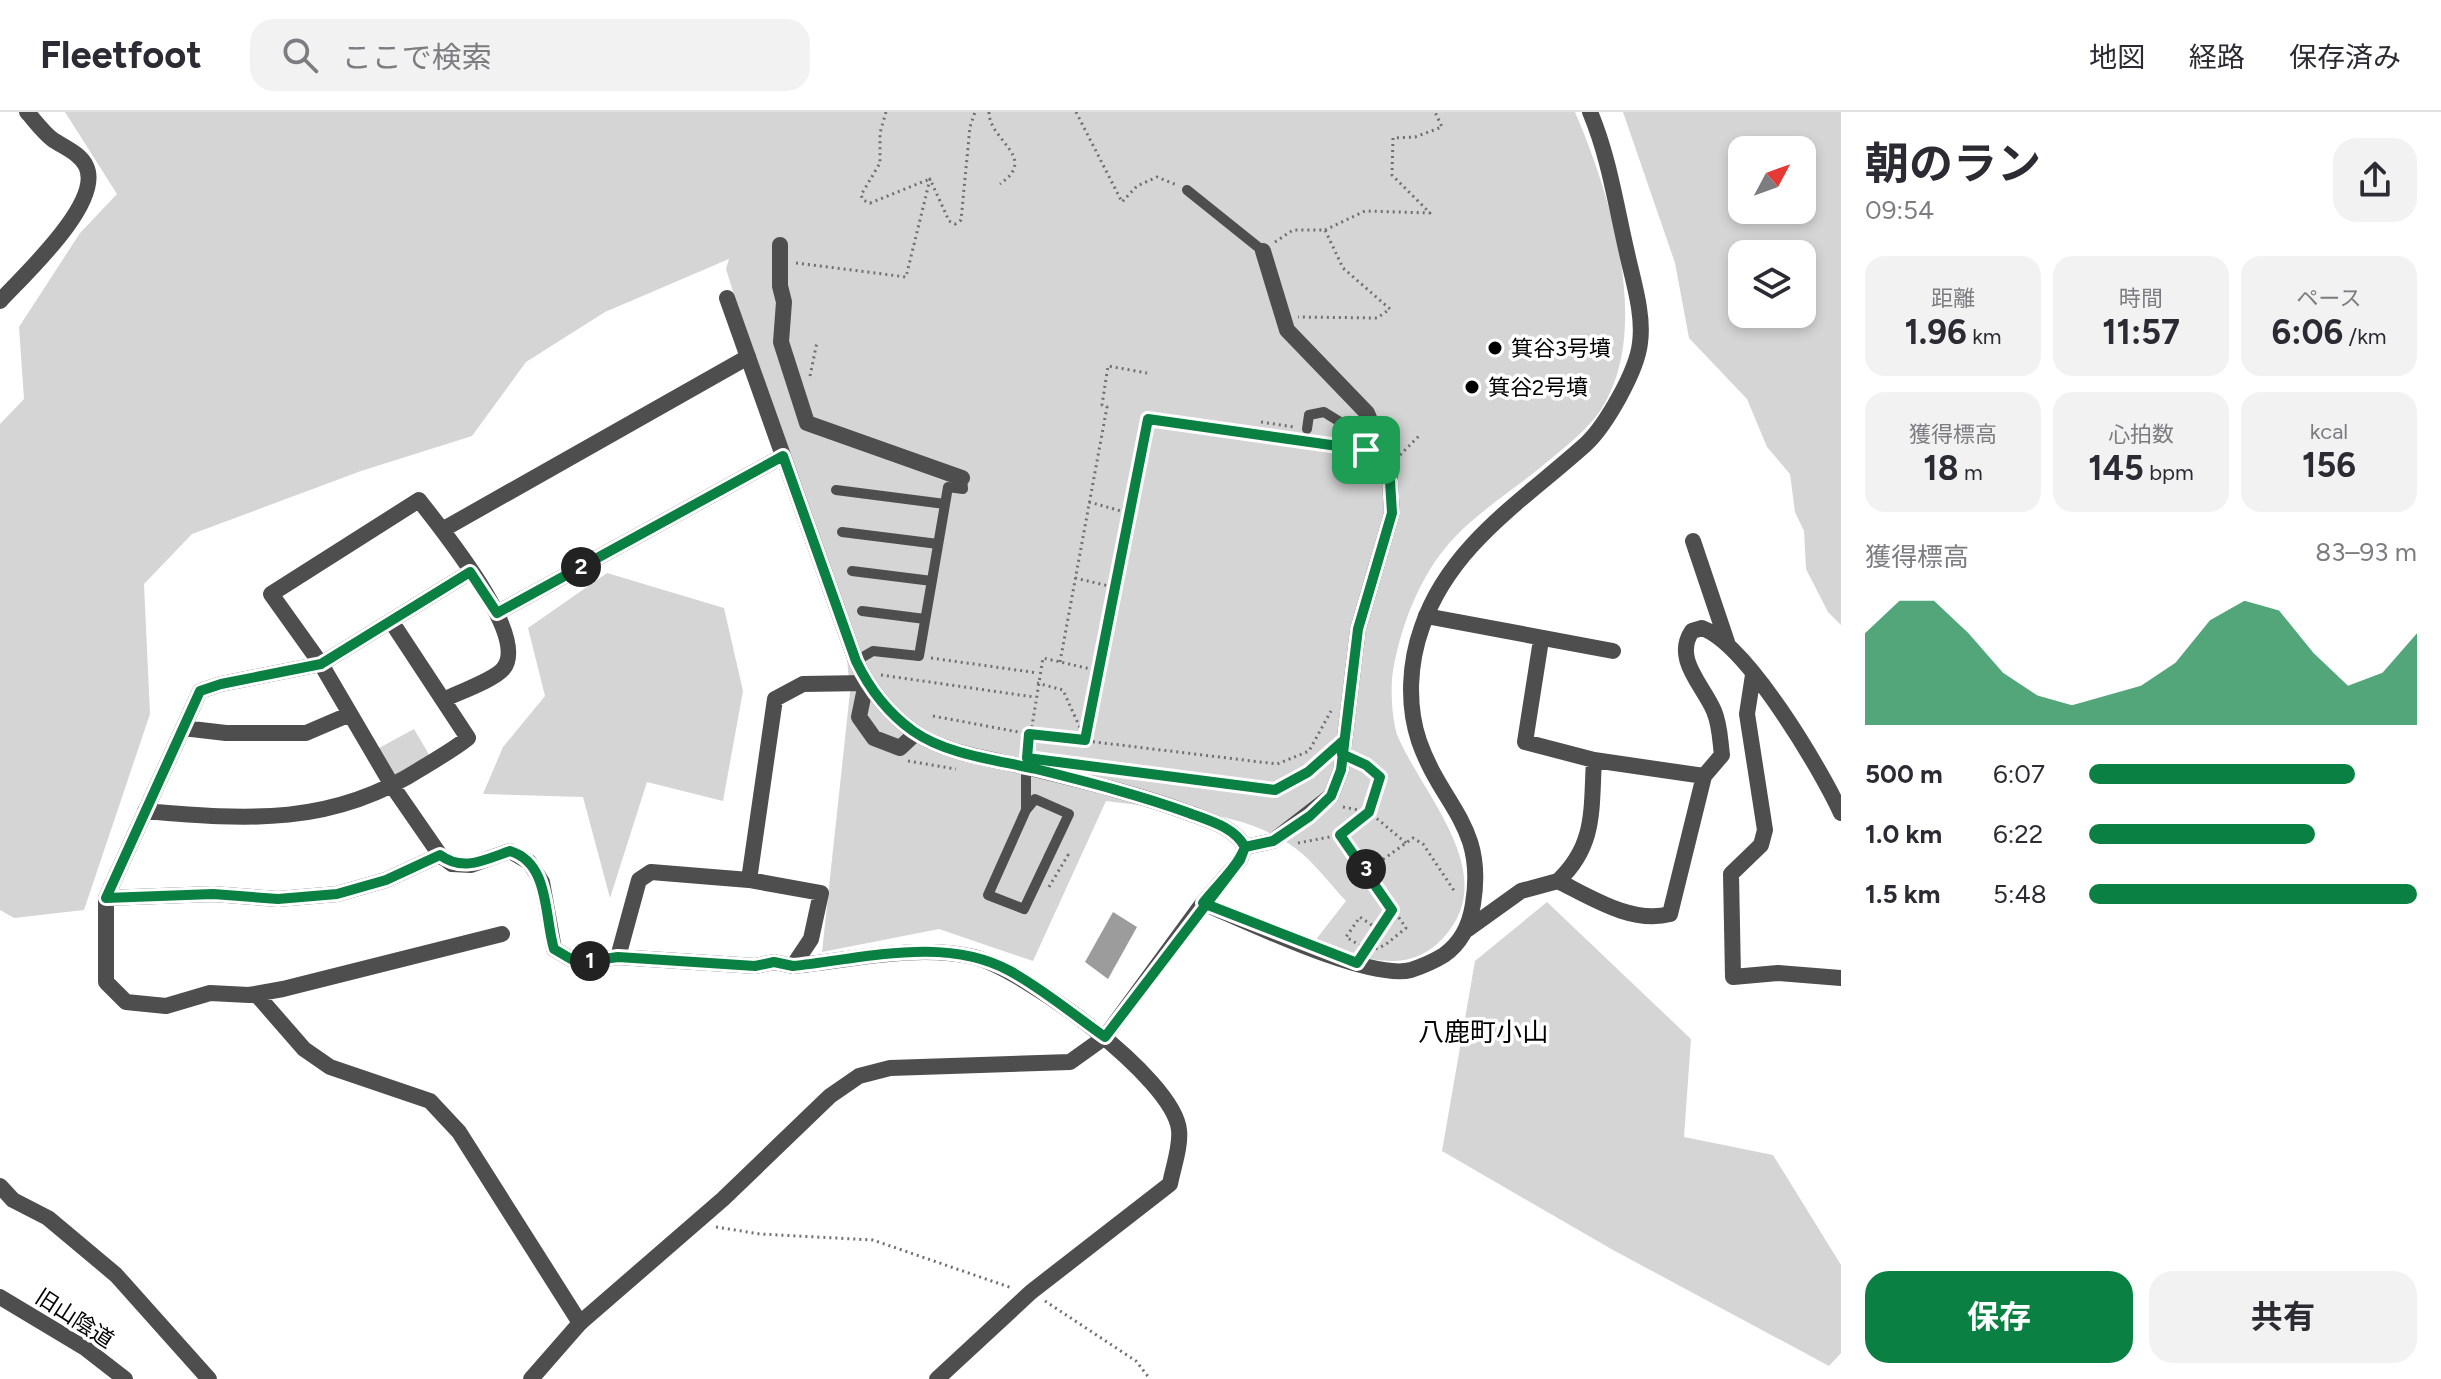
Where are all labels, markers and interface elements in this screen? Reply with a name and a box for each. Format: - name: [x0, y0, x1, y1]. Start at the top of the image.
- search box: [250, 19, 810, 91]
- text: Fleetfoot: [40, 32, 202, 78]
- icon: search: [278, 33, 322, 77]
- text: ここで検索: [342, 39, 492, 76]
- text: 地図: [2089, 40, 2145, 74]
- text: 経路: [2189, 40, 2245, 74]
- text: 保存済み: [2289, 40, 2401, 74]
- north arrow: [1728, 136, 1816, 224]
- map controls: [1728, 136, 1816, 328]
- text: 朝のラン: [1865, 137, 2041, 190]
- button: share: [2333, 138, 2417, 222]
- text: 09:54: [1865, 194, 1934, 226]
- button: layers: [1728, 240, 1816, 328]
- text: 距離: [1931, 285, 1975, 312]
- text: 時間: [2119, 285, 2163, 312]
- text: ペース: [2297, 285, 2361, 312]
- text: 1.96: [1904, 312, 1967, 353]
- text: 11:57: [2102, 312, 2180, 353]
- text: 6:06: [2271, 312, 2343, 353]
- text: km: [1967, 323, 2002, 350]
- text: /km: [2343, 323, 2387, 350]
- place label: 箕谷3号墳: [1511, 335, 1611, 362]
- marker: 箕谷3号墳: [1486, 339, 1504, 357]
- place label: 箕谷2号墳: [1488, 374, 1588, 401]
- marker: 箕谷2号墳: [1463, 378, 1481, 396]
- pin: [1332, 416, 1400, 484]
- text: kcal: [2310, 418, 2348, 445]
- text: 獲得標高: [1909, 421, 1997, 448]
- text: 心拍数: [2108, 421, 2174, 448]
- icon: arrive: [1344, 428, 1388, 472]
- text: 156: [2302, 445, 2356, 486]
- text: 18: [1923, 448, 1959, 489]
- text: 145: [2088, 448, 2144, 489]
- text: m: [1959, 459, 1983, 486]
- text: bpm: [2144, 459, 2194, 486]
- text: 83–93 m: [2315, 536, 2417, 568]
- text: 獲得標高: [1865, 541, 1969, 573]
- pin: 2: [561, 547, 601, 587]
- text: 2: [575, 553, 587, 580]
- text: 500 m: [1865, 758, 1943, 790]
- text: 6:07: [1993, 758, 2045, 790]
- text: 1.0 km: [1865, 818, 1942, 850]
- text: 6:22: [1993, 818, 2043, 850]
- pin: 3: [1346, 849, 1386, 889]
- text: 3: [1360, 855, 1372, 882]
- text: 1.5 km: [1865, 878, 1940, 910]
- text: 5:48: [1993, 878, 2047, 910]
- pin: 1: [570, 941, 610, 981]
- text: 1: [585, 947, 595, 974]
- district label: 八鹿町小山: [1418, 1016, 1548, 1048]
- button: 保存: [1865, 1271, 2133, 1363]
- button: 共有: [2149, 1271, 2417, 1363]
- street label: 旧山陰道: [30, 1283, 119, 1354]

